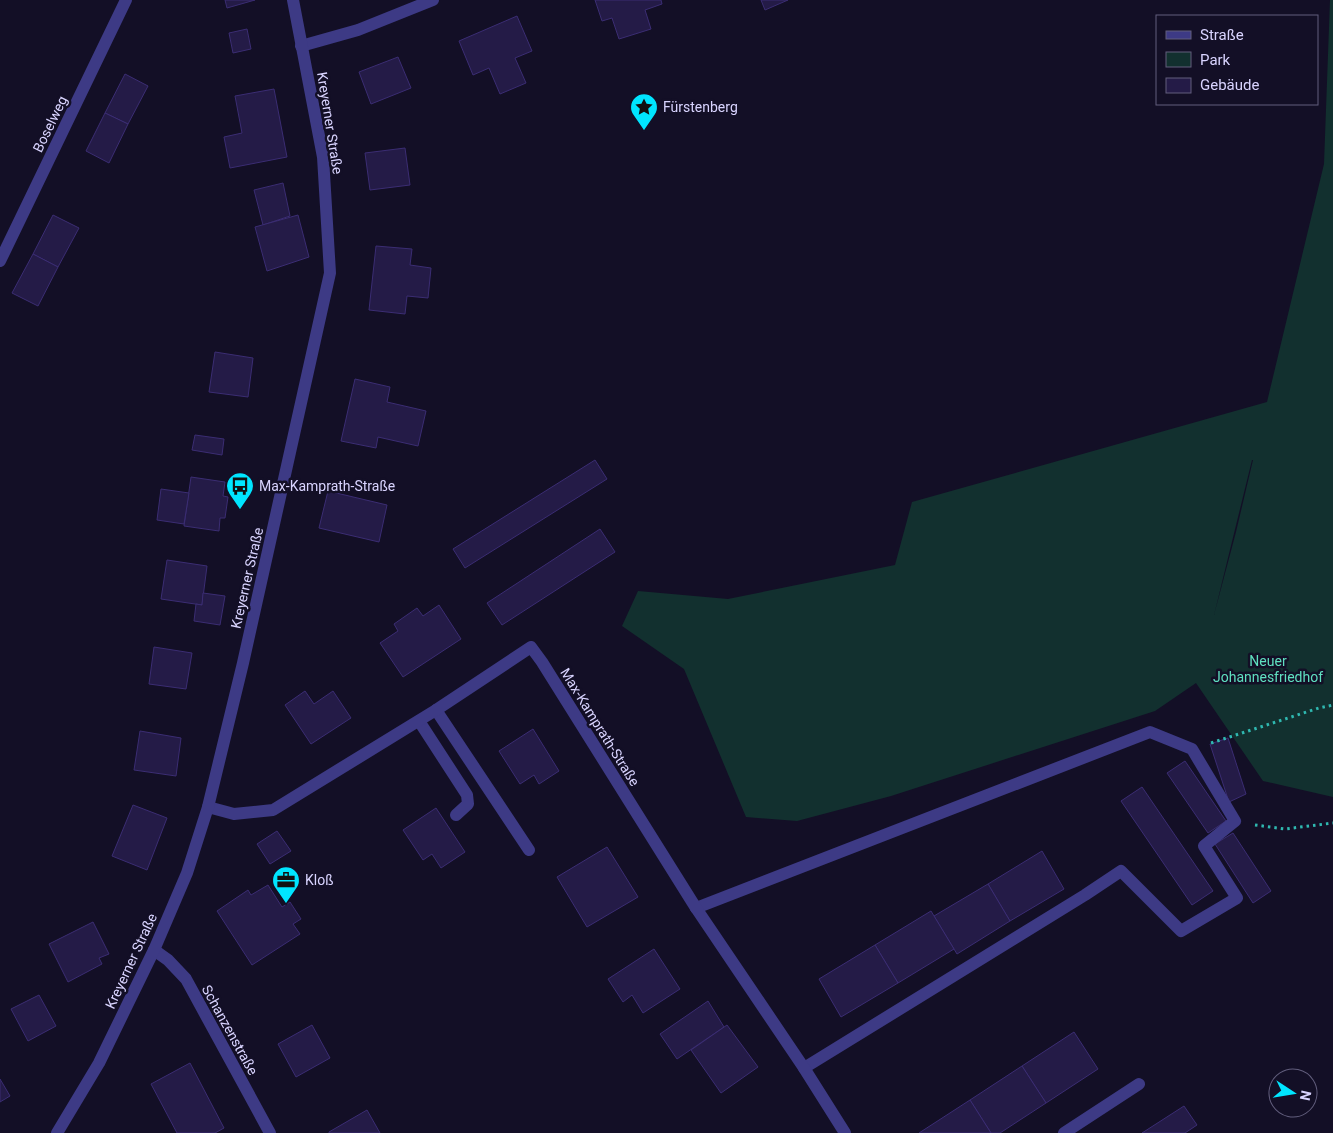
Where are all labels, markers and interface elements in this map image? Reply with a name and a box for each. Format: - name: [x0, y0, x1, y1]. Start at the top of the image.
- legend: [1156, 15, 1318, 105]
- text: Straße: [1200, 26, 1244, 44]
- text: Park: [1200, 51, 1231, 69]
- street label: Kreyerner Straße: [314, 71, 346, 175]
- text: Gebäude: [1200, 76, 1259, 94]
- place icon: Fürstenberg: [629, 92, 659, 131]
- street label: Boselweg: [30, 93, 70, 155]
- place label: Fürstenberg: [663, 99, 738, 115]
- bus stop icon: Max-Kamprath-Straße: [225, 471, 255, 510]
- place label: Max-Kamprath-Straße: [259, 478, 395, 494]
- street label: Kreyerner Straße: [228, 526, 266, 630]
- park label: Neuer Johannesfriedhof: [1213, 653, 1323, 685]
- street label: Max-Kamprath-Straße: [557, 665, 643, 789]
- office icon: Kloß: [271, 865, 301, 904]
- place label: Kloß: [305, 872, 334, 888]
- street label: Kreyerner Straße: [102, 911, 160, 1011]
- street label: Schanzenstraße: [199, 982, 261, 1078]
- north arrow: [1268, 1068, 1318, 1118]
- text: N: [1297, 1089, 1315, 1102]

